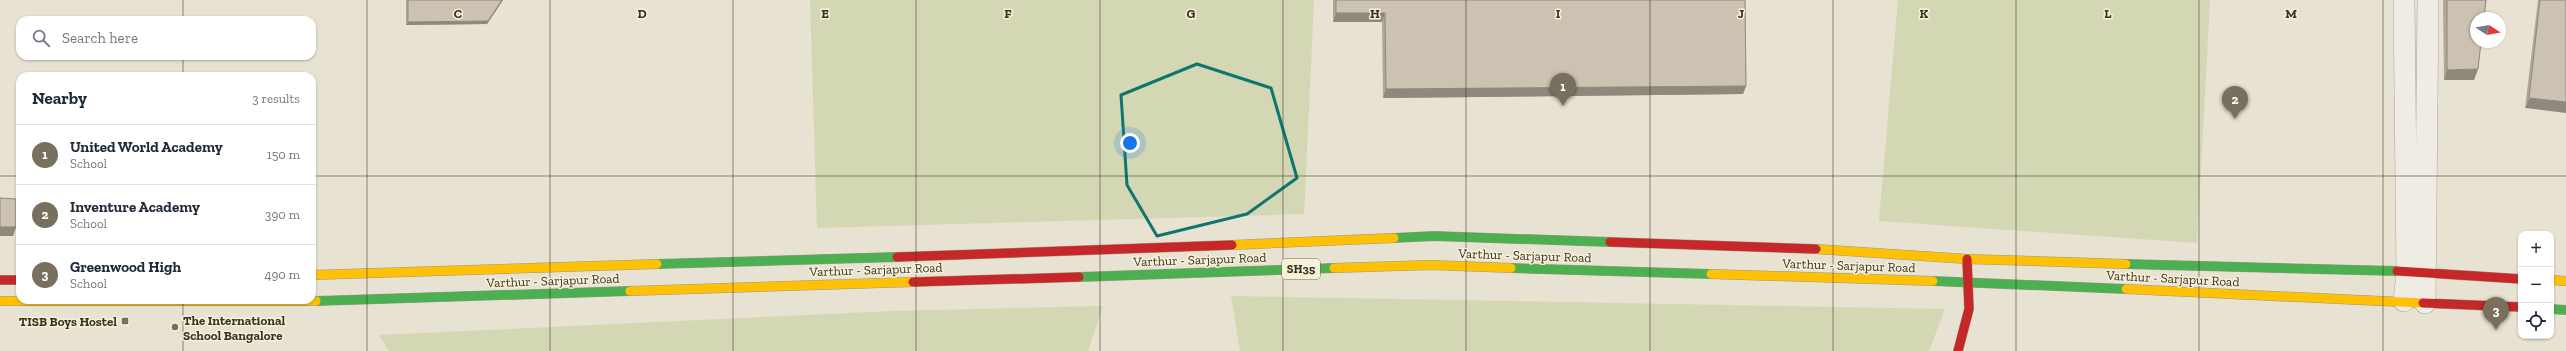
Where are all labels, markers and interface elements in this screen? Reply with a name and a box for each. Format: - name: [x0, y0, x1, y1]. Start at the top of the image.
- text: C: [454, 6, 462, 21]
- text: D: [637, 6, 647, 21]
- text: E: [821, 6, 829, 21]
- text: F: [1004, 6, 1012, 21]
- text: G: [1187, 6, 1196, 21]
- text: H: [1370, 6, 1380, 21]
- text: I: [1556, 6, 1561, 21]
- text: J: [1738, 6, 1744, 21]
- text: K: [1920, 6, 1929, 21]
- text: L: [2104, 6, 2112, 21]
- text: M: [2285, 6, 2297, 21]
- north arrow: [2470, 12, 2506, 48]
- search box: [16, 16, 316, 60]
- icon: search: [30, 27, 52, 49]
- text: Search here: [62, 29, 138, 47]
- pin: 1: [1550, 73, 1576, 106]
- pin: 2: [2222, 86, 2248, 119]
- text: Nearby: [32, 88, 87, 108]
- text: 3 results: [252, 91, 300, 106]
- your location: [1120, 133, 1140, 153]
- text: United World Academy: [70, 138, 223, 156]
- text: 1: [42, 147, 48, 162]
- text: 150 m: [267, 147, 300, 162]
- text: School: [70, 156, 107, 171]
- text: Inventure Academy: [70, 198, 200, 216]
- text: 2: [42, 207, 48, 222]
- text: 390 m: [265, 207, 300, 222]
- text: School: [70, 216, 107, 231]
- map controls: [2518, 231, 2554, 339]
- button: +: [2518, 231, 2554, 267]
- street label: Varthur - Sarjapur Road: [1457, 246, 1592, 266]
- street label: Varthur - Sarjapur Road: [1132, 250, 1267, 270]
- street label: Varthur - Sarjapur Road: [1781, 256, 1916, 276]
- text: Greenwood High: [70, 258, 181, 276]
- road number: SH35: [1282, 259, 1320, 279]
- street label: Varthur - Sarjapur Road: [808, 260, 943, 280]
- text: 3: [42, 267, 48, 282]
- text: 490 m: [264, 267, 300, 282]
- street label: Varthur - Sarjapur Road: [2105, 267, 2240, 290]
- button: −: [2518, 267, 2554, 303]
- street label: Varthur - Sarjapur Road: [485, 271, 620, 291]
- text: School: [70, 276, 107, 291]
- pin: 3: [2483, 297, 2509, 330]
- button: locate: [2518, 303, 2554, 339]
- place label: The International School Bangalore: [183, 313, 286, 343]
- place label: TISB Boys Hostel: [19, 314, 117, 329]
- marker: TISB Boys Hostel: [120, 316, 130, 326]
- marker: The International School Bangalore: [170, 322, 180, 332]

